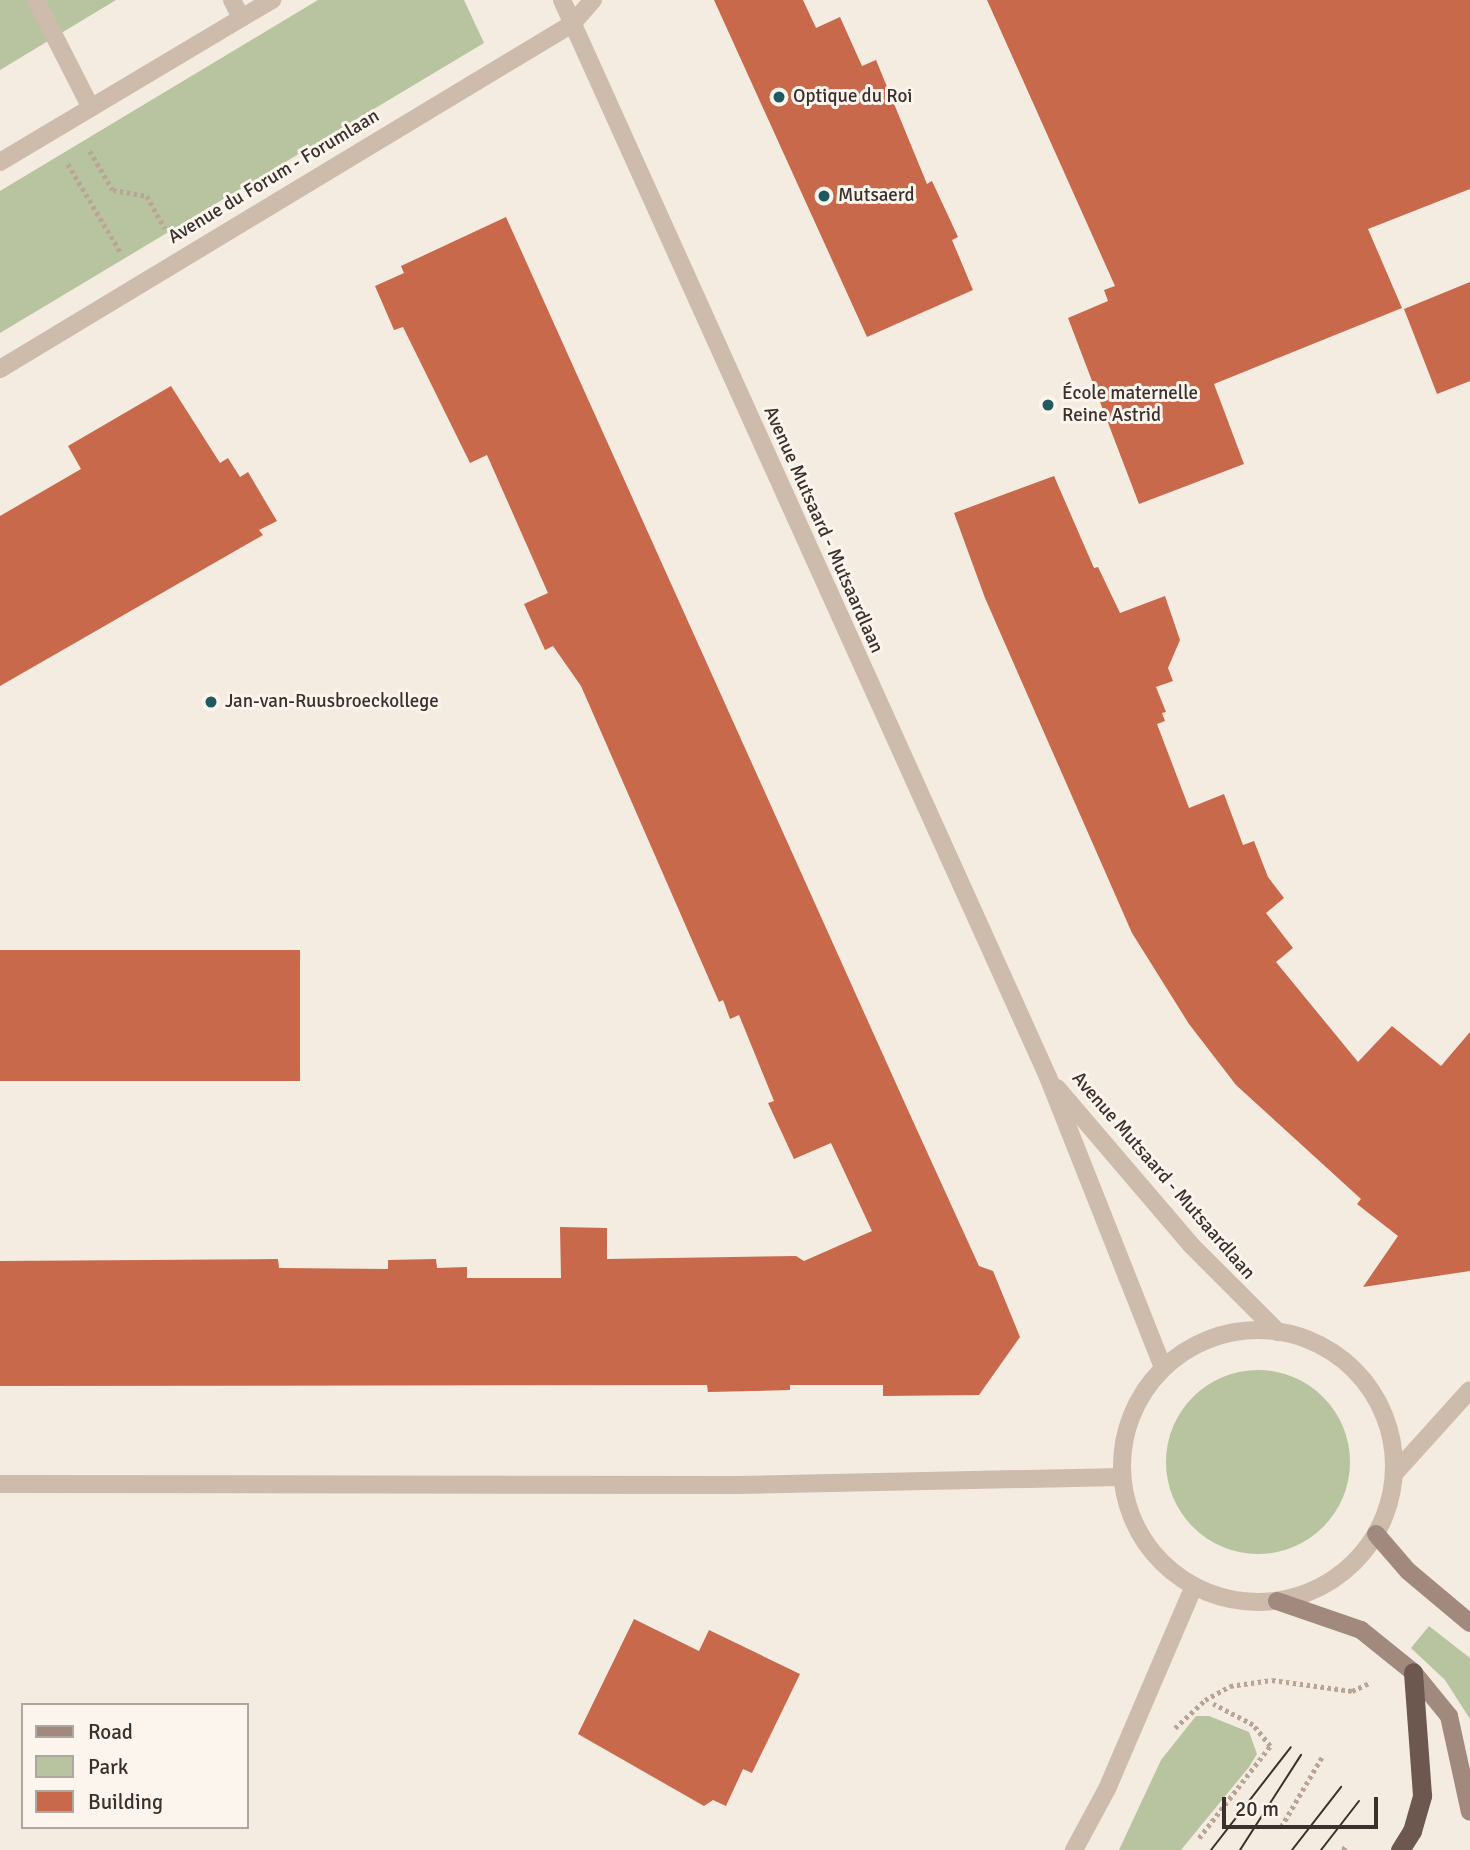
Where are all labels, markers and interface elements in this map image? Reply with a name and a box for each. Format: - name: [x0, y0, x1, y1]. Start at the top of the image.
- place label: Optique du Roi: [793, 86, 912, 108]
- marker: Optique du Roi: [771, 89, 787, 105]
- street label: Avenue du Forum - Forumlaan: [164, 105, 384, 249]
- place label: Mutsaerd: [838, 185, 915, 207]
- marker: Mutsaerd: [816, 188, 832, 204]
- place label: École maternelle Reine Astrid: [1062, 383, 1198, 427]
- marker: École maternelle Reine Astrid: [1040, 397, 1056, 413]
- street label: Avenue Mutsaard - Mutsaardlaan: [758, 403, 888, 657]
- place label: Jan-van-Ruusbroeckollege: [225, 691, 439, 713]
- marker: Jan-van-Ruusbroeckollege: [203, 694, 219, 710]
- street label: Avenue Mutsaard - Mutsaardlaan: [1067, 1068, 1259, 1284]
- legend: [21, 1703, 248, 1829]
- text: Road: [88, 1719, 133, 1745]
- text: Park: [88, 1754, 128, 1780]
- scale bar: [1225, 1784, 1381, 1828]
- text: Building: [88, 1789, 163, 1815]
- text: 20 m: [1235, 1796, 1279, 1822]

